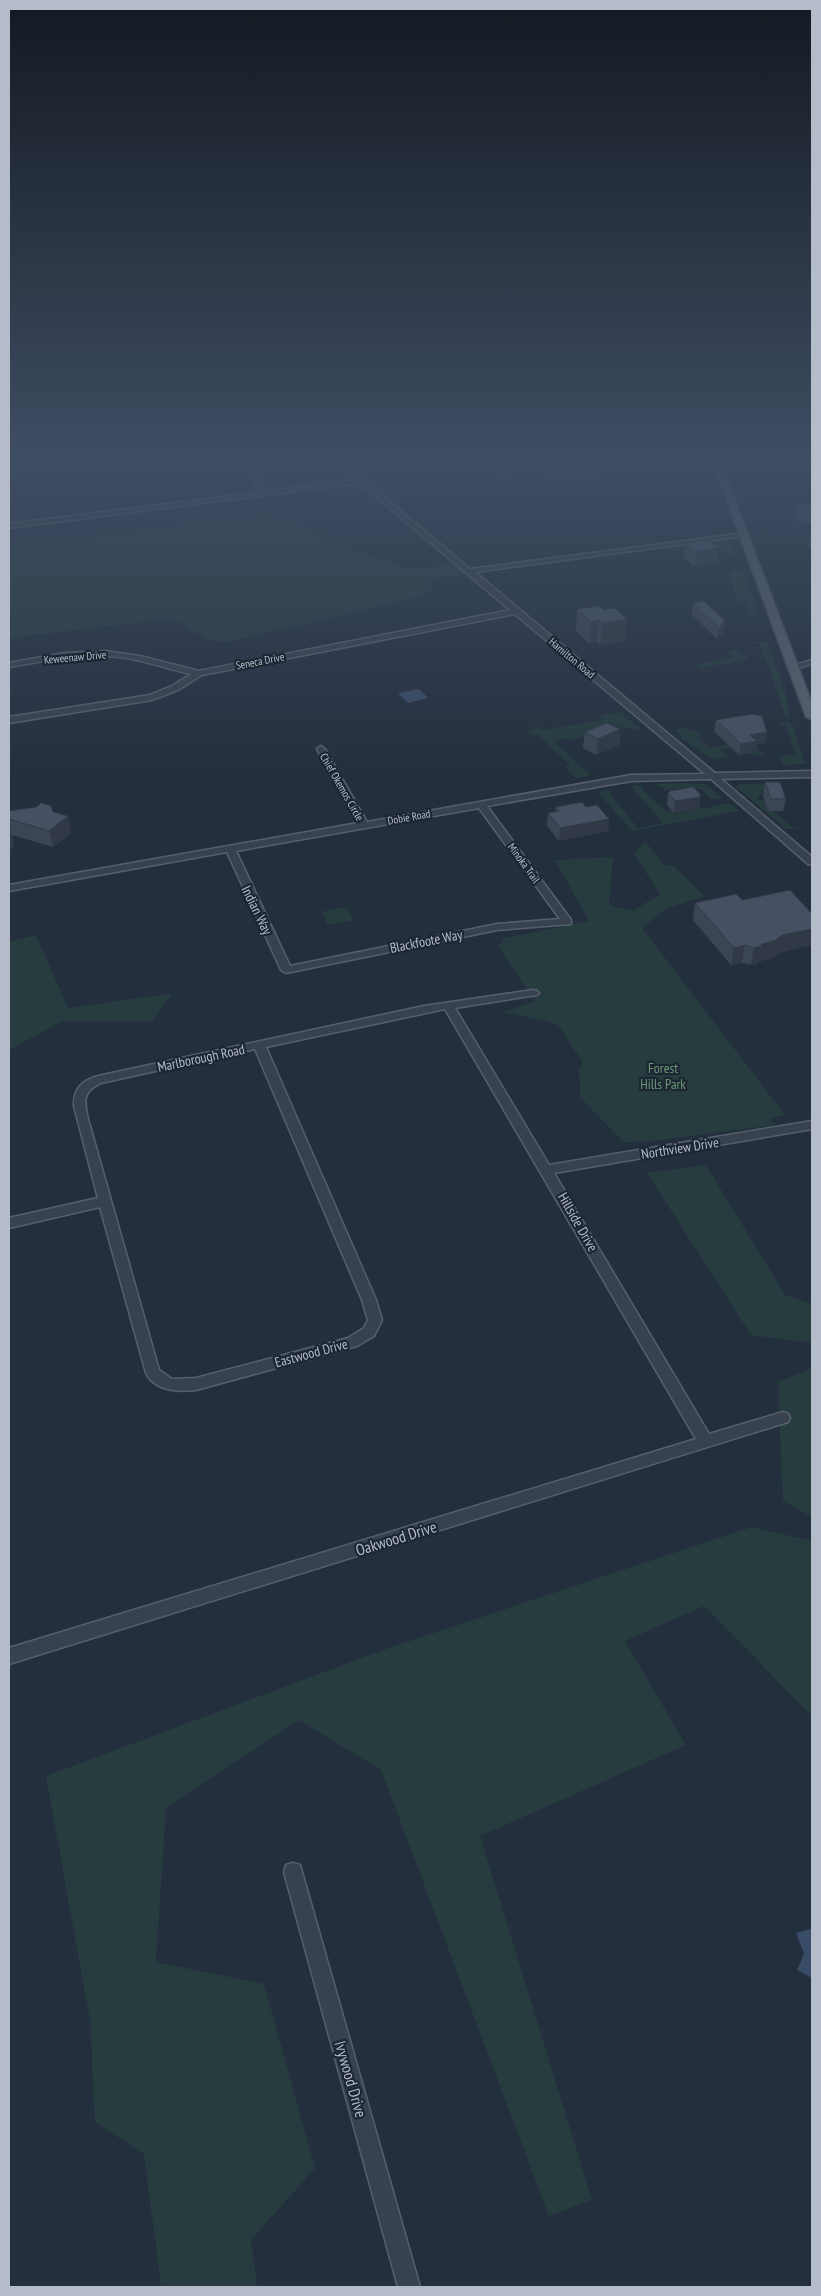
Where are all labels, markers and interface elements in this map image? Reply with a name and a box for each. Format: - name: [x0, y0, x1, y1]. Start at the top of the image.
- street label: Hamilton Road: [546, 635, 598, 682]
- street label: Keweenaw Drive: [43, 647, 107, 667]
- street label: Seneca Drive: [235, 649, 286, 673]
- street label: Chief Okemos Circle: [317, 751, 367, 824]
- street label: Dobie Road: [386, 806, 432, 828]
- street label: Minoka Trail: [505, 840, 543, 886]
- street label: Indian Way: [237, 882, 277, 938]
- street label: Blackfoote Way: [388, 925, 465, 957]
- street label: Marlborough Road: [156, 1040, 246, 1076]
- park label: Forest Hills Park: [640, 1059, 686, 1093]
- street label: Northview Drive: [640, 1133, 720, 1163]
- street label: Hillside Drive: [554, 1189, 602, 1255]
- street label: Eastwood Drive: [273, 1335, 350, 1371]
- street label: Oakwood Drive: [353, 1516, 439, 1560]
- street label: Ivywood Drive: [331, 2038, 371, 2120]

